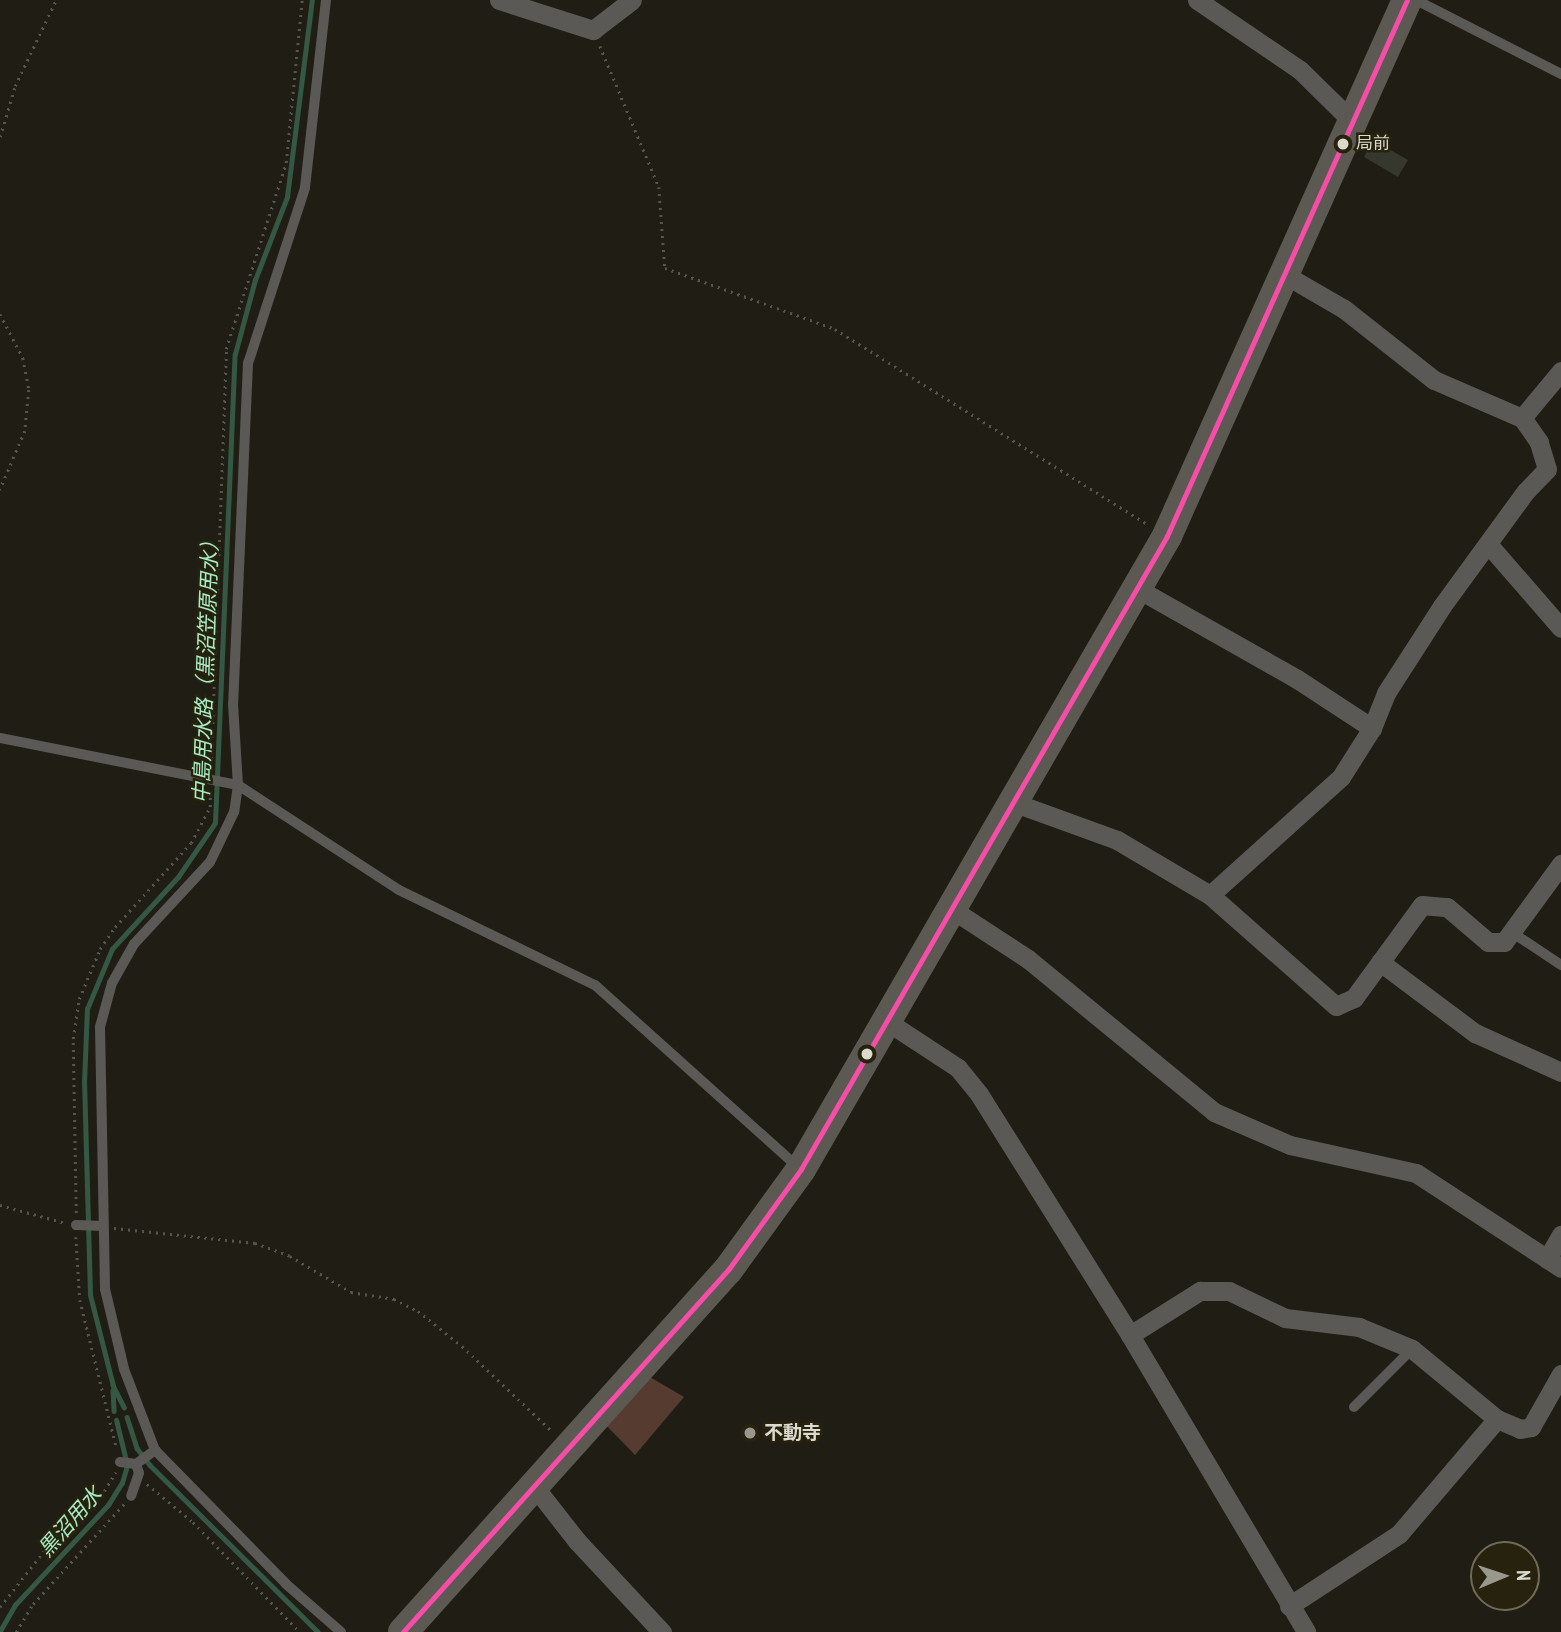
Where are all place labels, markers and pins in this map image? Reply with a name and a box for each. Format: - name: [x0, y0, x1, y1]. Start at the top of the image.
- place label: 局前: [1356, 134, 1390, 154]
- marker: 局前: [1336, 137, 1350, 151]
- unlabelled marker: [860, 1047, 874, 1061]
- place label: 不動寺: [764, 1422, 821, 1444]
- marker: 不動寺: [742, 1425, 758, 1441]

